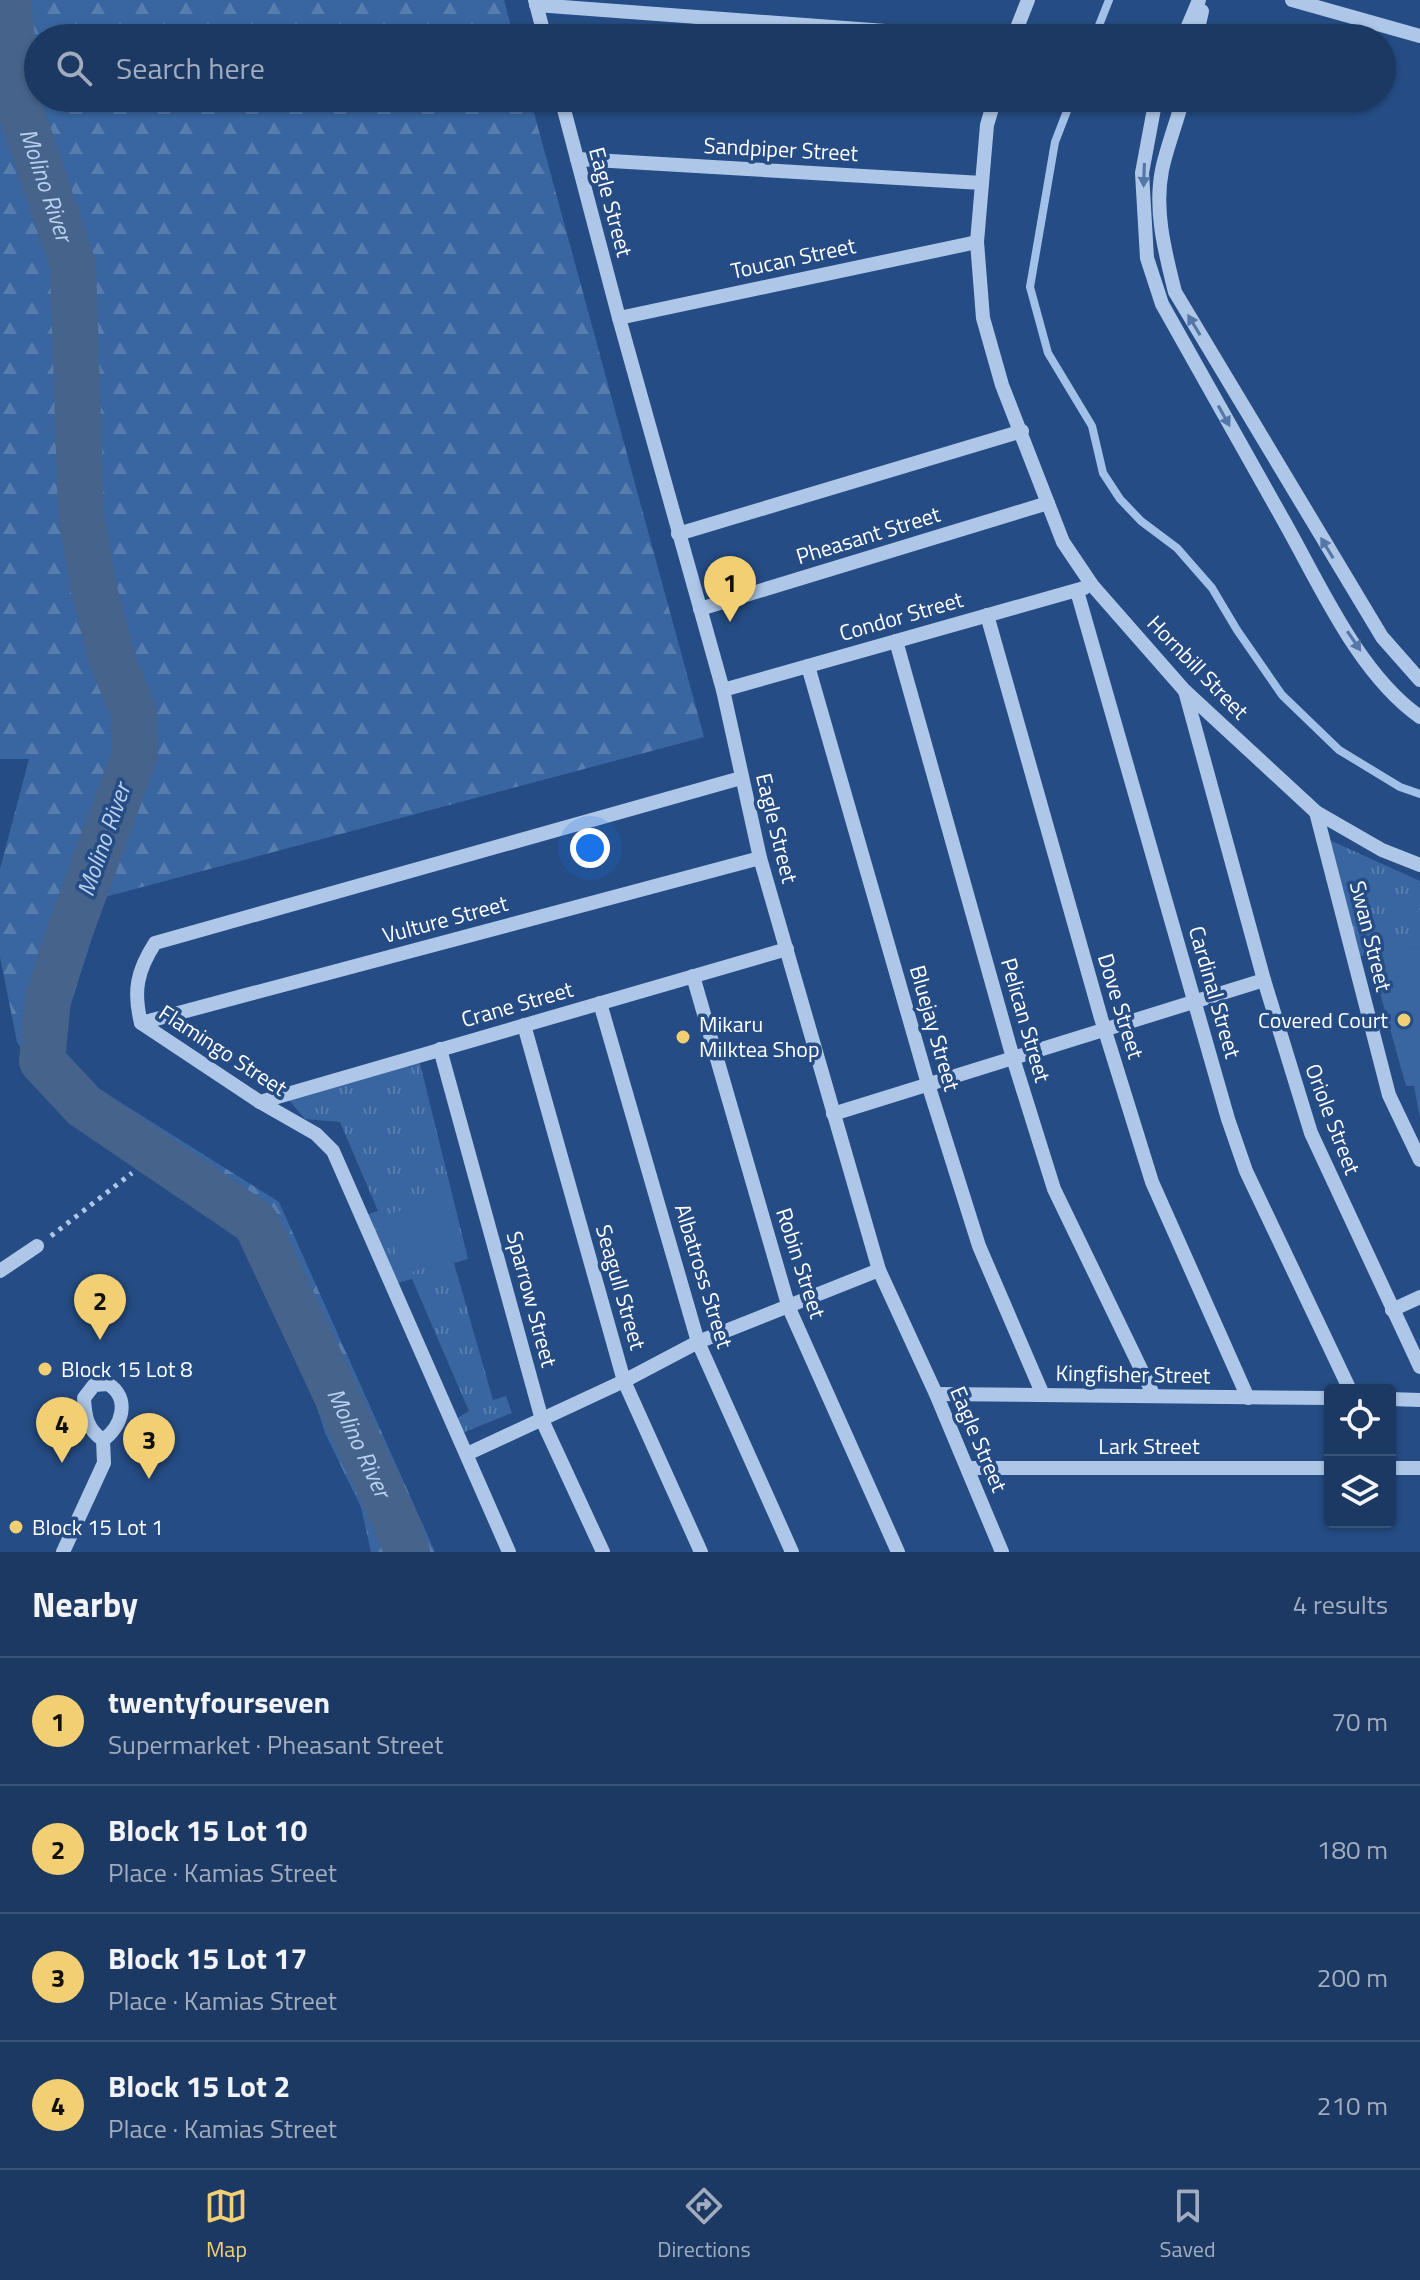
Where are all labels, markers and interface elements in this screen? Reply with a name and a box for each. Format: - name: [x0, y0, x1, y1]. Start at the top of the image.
- search box: [24, 24, 1396, 112]
- text: Search here: [116, 45, 265, 91]
- icon: search: [52, 46, 96, 90]
- water label: Molino River: [11, 123, 84, 249]
- street label: Sandpiper Street: [703, 128, 859, 170]
- street label: Eagle Street: [580, 143, 642, 261]
- one-way arrow: [1137, 163, 1150, 188]
- street label: Toucan Street: [727, 228, 859, 288]
- one-way arrow: [1187, 314, 1201, 336]
- one-way arrow: [1217, 405, 1231, 427]
- street label: Pheasant Street: [792, 497, 945, 573]
- one-way arrow: [1320, 537, 1334, 559]
- pin: 1: [704, 556, 756, 622]
- street label: Condor Street: [835, 582, 967, 650]
- street label: Hornbill Street: [1139, 607, 1257, 727]
- one-way arrow: [1346, 631, 1361, 652]
- street label: Eagle Street: [747, 769, 807, 887]
- water label: Molino River: [67, 775, 140, 901]
- your location: [570, 828, 610, 868]
- street label: Swan Street: [1341, 877, 1401, 995]
- street label: Vulture Street: [379, 886, 512, 952]
- street label: Cardinal Street: [1180, 922, 1250, 1062]
- street label: Dove Street: [1089, 949, 1153, 1063]
- street label: Pelican Street: [992, 954, 1060, 1086]
- street label: Bluejay Street: [901, 961, 969, 1095]
- street label: Crane Street: [457, 972, 577, 1036]
- street label: Flamingo Street: [152, 996, 294, 1104]
- place label: Covered Court: [1258, 1003, 1388, 1037]
- place label: Mikaru Milktea Shop: [699, 1007, 820, 1066]
- marker: Covered Court: [1395, 1011, 1413, 1029]
- marker: Mikaru Milktea Shop: [674, 1028, 692, 1046]
- street label: Oriole Street: [1296, 1059, 1370, 1180]
- street label: Albatross Street: [666, 1200, 742, 1353]
- street label: Robin Street: [767, 1203, 835, 1323]
- street label: Seagull Street: [587, 1220, 655, 1354]
- street label: Sparrow Street: [498, 1227, 567, 1371]
- pin: 2: [74, 1274, 126, 1340]
- place label: Block 15 Lot 8: [61, 1352, 193, 1386]
- street label: Kingfisher Street: [1055, 1356, 1211, 1392]
- marker: Block 15 Lot 8: [36, 1360, 54, 1378]
- street label: Eagle Street: [941, 1381, 1017, 1498]
- water label: Molino River: [318, 1382, 402, 1506]
- map controls: [1324, 1384, 1396, 1528]
- button: locate: [1324, 1384, 1396, 1456]
- pin: 4: [36, 1397, 88, 1463]
- pin: 3: [123, 1413, 175, 1479]
- street label: Lark Street: [1098, 1429, 1200, 1463]
- button: layers: [1324, 1456, 1396, 1528]
- place label: Block 15 Lot 1: [32, 1510, 164, 1544]
- marker: Block 15 Lot 1: [7, 1518, 25, 1536]
- text: Nearby: [32, 1578, 138, 1630]
- text: 4 results: [1293, 1585, 1388, 1624]
- text: twentyfourseven: [108, 1679, 330, 1725]
- text: 1: [51, 1702, 65, 1741]
- text: 70 m: [1331, 1702, 1388, 1741]
- text: Supermarket · Pheasant Street: [108, 1725, 443, 1764]
- text: Block 15 Lot 10: [108, 1807, 307, 1853]
- text: 2: [51, 1830, 65, 1869]
- text: 180 m: [1317, 1830, 1388, 1869]
- text: Place · Kamias Street: [108, 1853, 337, 1892]
- text: Block 15 Lot 17: [108, 1935, 307, 1981]
- text: 3: [51, 1958, 65, 1997]
- text: 200 m: [1317, 1958, 1388, 1997]
- text: Place · Kamias Street: [108, 1981, 337, 2020]
- text: Block 15 Lot 2: [108, 2063, 290, 2109]
- text: 4: [51, 2086, 65, 2125]
- text: 210 m: [1317, 2086, 1388, 2125]
- text: Place · Kamias Street: [108, 2109, 337, 2148]
- tab: Map: [204, 2184, 248, 2266]
- tab: Directions: [657, 2184, 751, 2266]
- tab: Saved: [1160, 2184, 1216, 2266]

